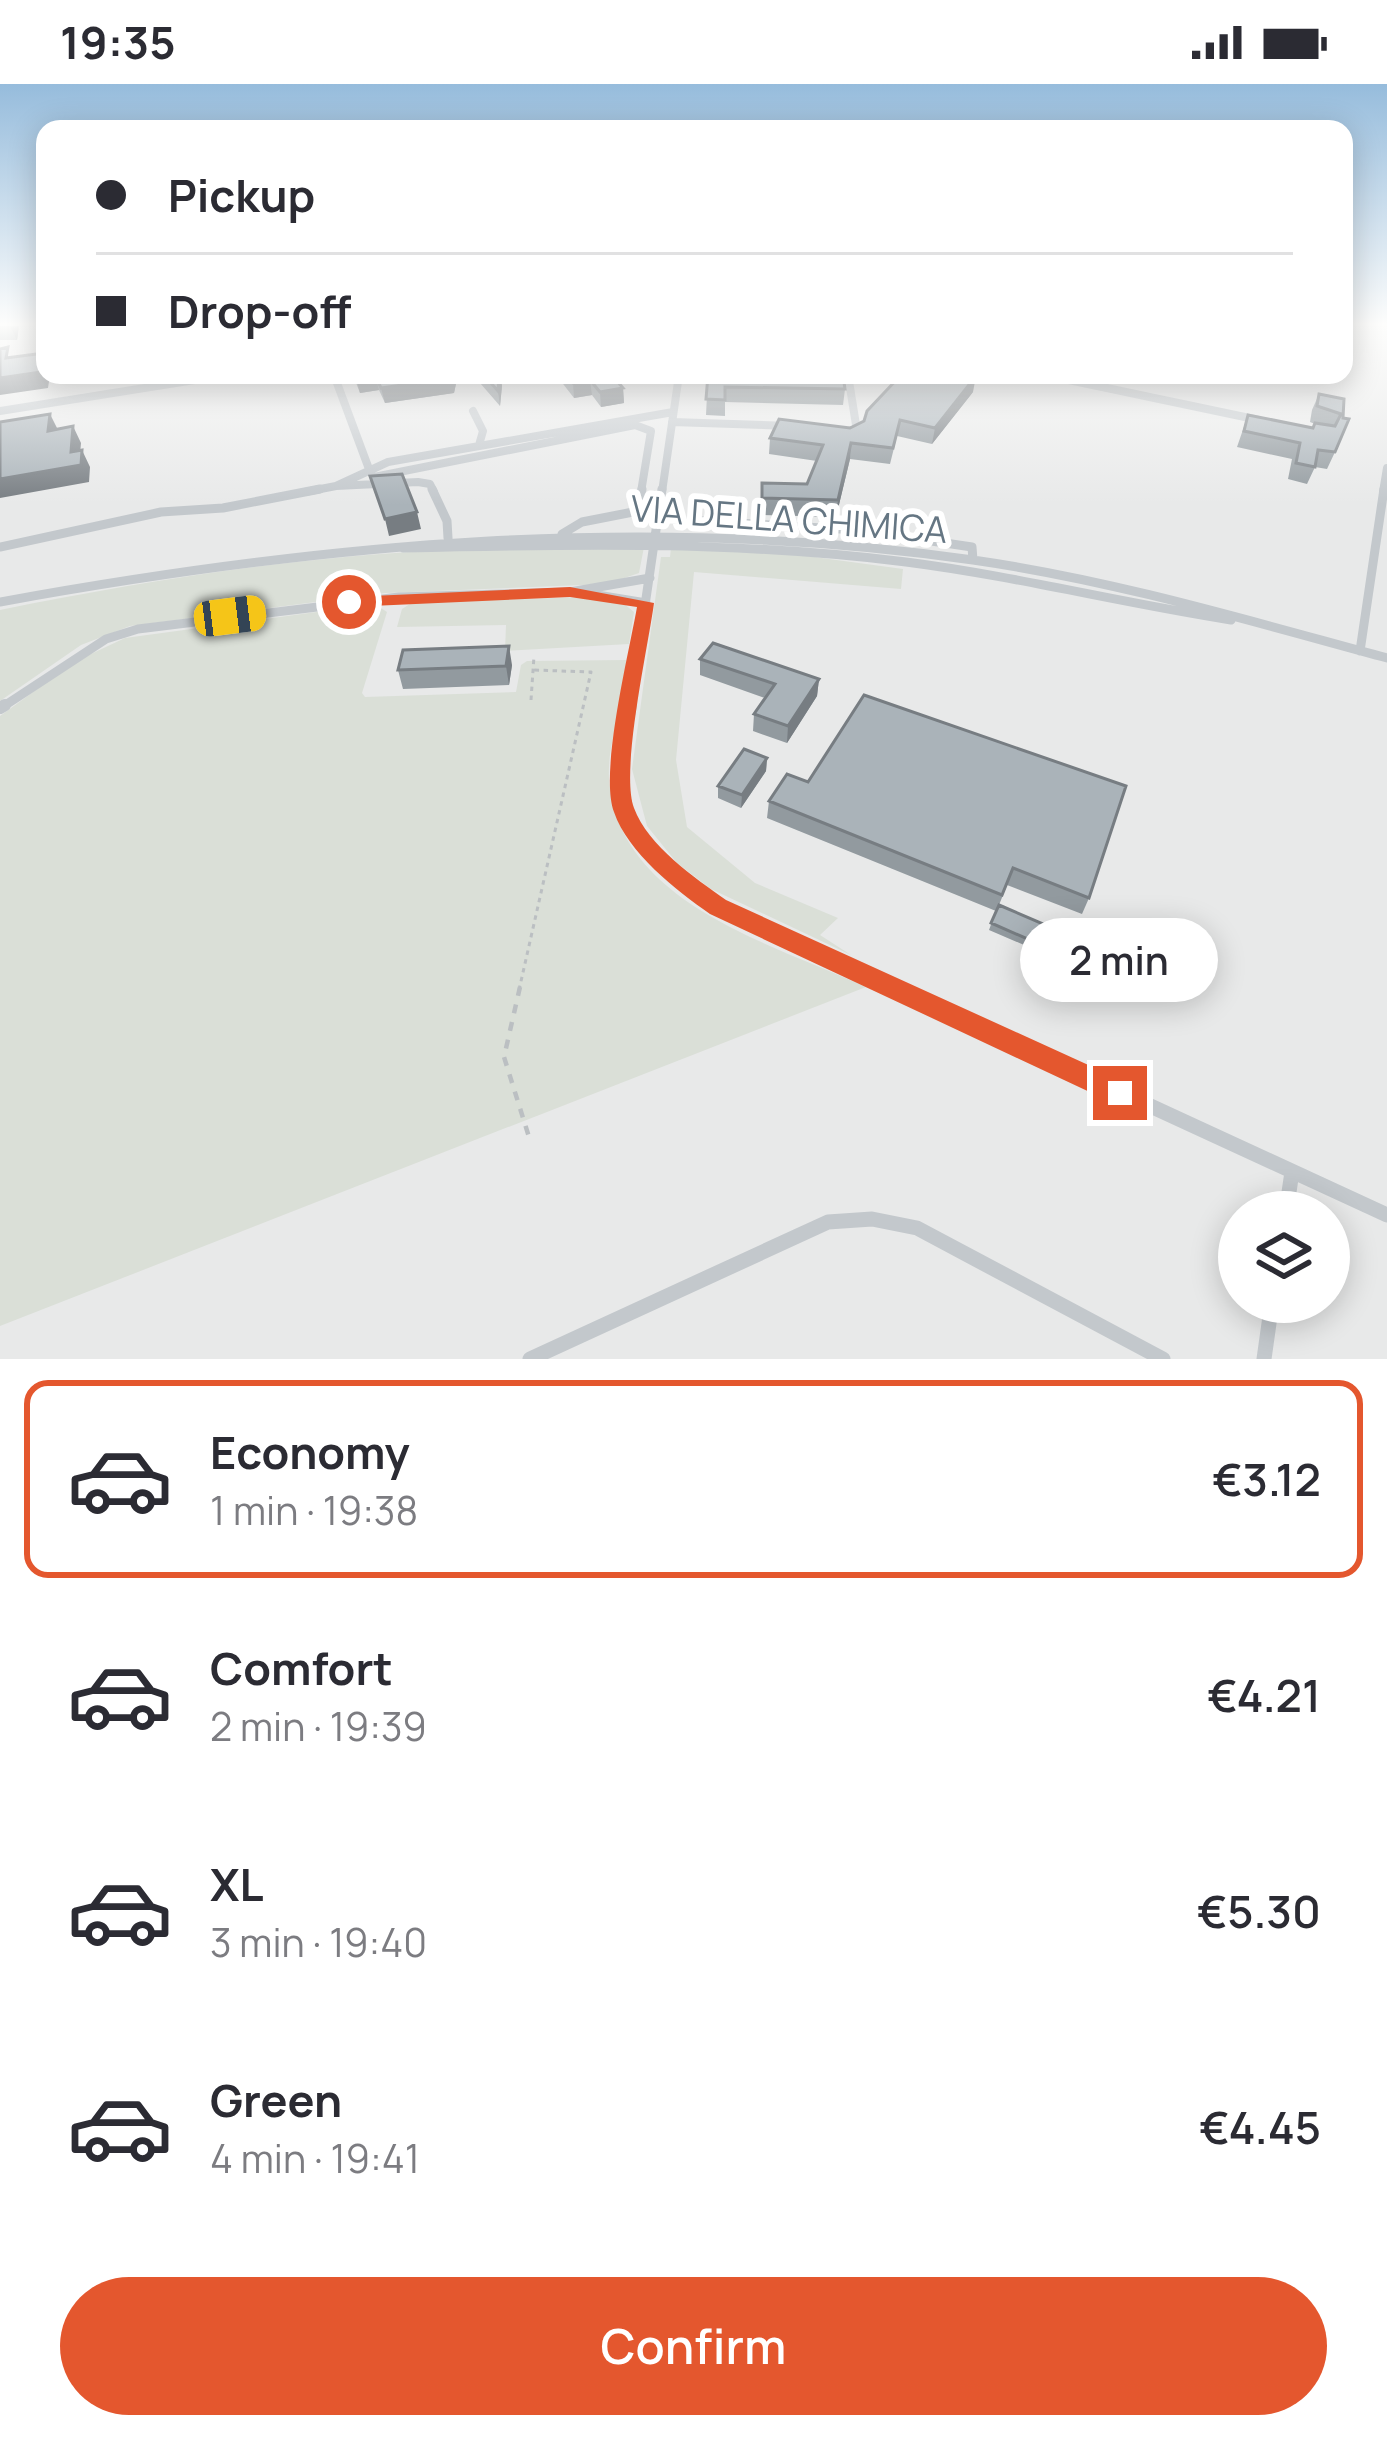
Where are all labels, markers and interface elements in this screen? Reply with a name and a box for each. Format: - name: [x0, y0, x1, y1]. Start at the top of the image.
- text: 19:35: [60, 11, 176, 73]
- text: Pickup: [168, 164, 315, 226]
- text: Drop-off: [168, 280, 351, 342]
- street label: VIA DELLA CHIMICA: [629, 483, 949, 554]
- route start: [322, 575, 376, 629]
- car: [192, 594, 268, 638]
- callout: 2 min: [1021, 919, 1219, 1003]
- text: 2 min: [1069, 933, 1169, 987]
- route end: [1093, 1066, 1147, 1120]
- map controls: [1218, 1191, 1350, 1323]
- button: layers: [1218, 1191, 1350, 1323]
- text: Economy: [210, 1421, 410, 1483]
- icon: car: [66, 1425, 174, 1533]
- text: €3.12: [1212, 1448, 1321, 1510]
- text: 1 min · 19:38: [210, 1483, 418, 1537]
- text: Comfort: [210, 1637, 393, 1699]
- icon: car: [66, 1641, 174, 1749]
- text: €4.21: [1207, 1664, 1321, 1726]
- text: 2 min · 19:39: [210, 1699, 427, 1753]
- text: XL: [210, 1853, 264, 1915]
- icon: car: [66, 1857, 174, 1965]
- text: €5.30: [1197, 1880, 1321, 1942]
- text: 3 min · 19:40: [210, 1915, 427, 1969]
- text: Green: [210, 2069, 342, 2131]
- icon: car: [66, 2073, 174, 2181]
- text: €4.45: [1199, 2096, 1321, 2158]
- text: 4 min · 19:41: [210, 2131, 420, 2185]
- button: Confirm: [60, 2277, 1327, 2415]

